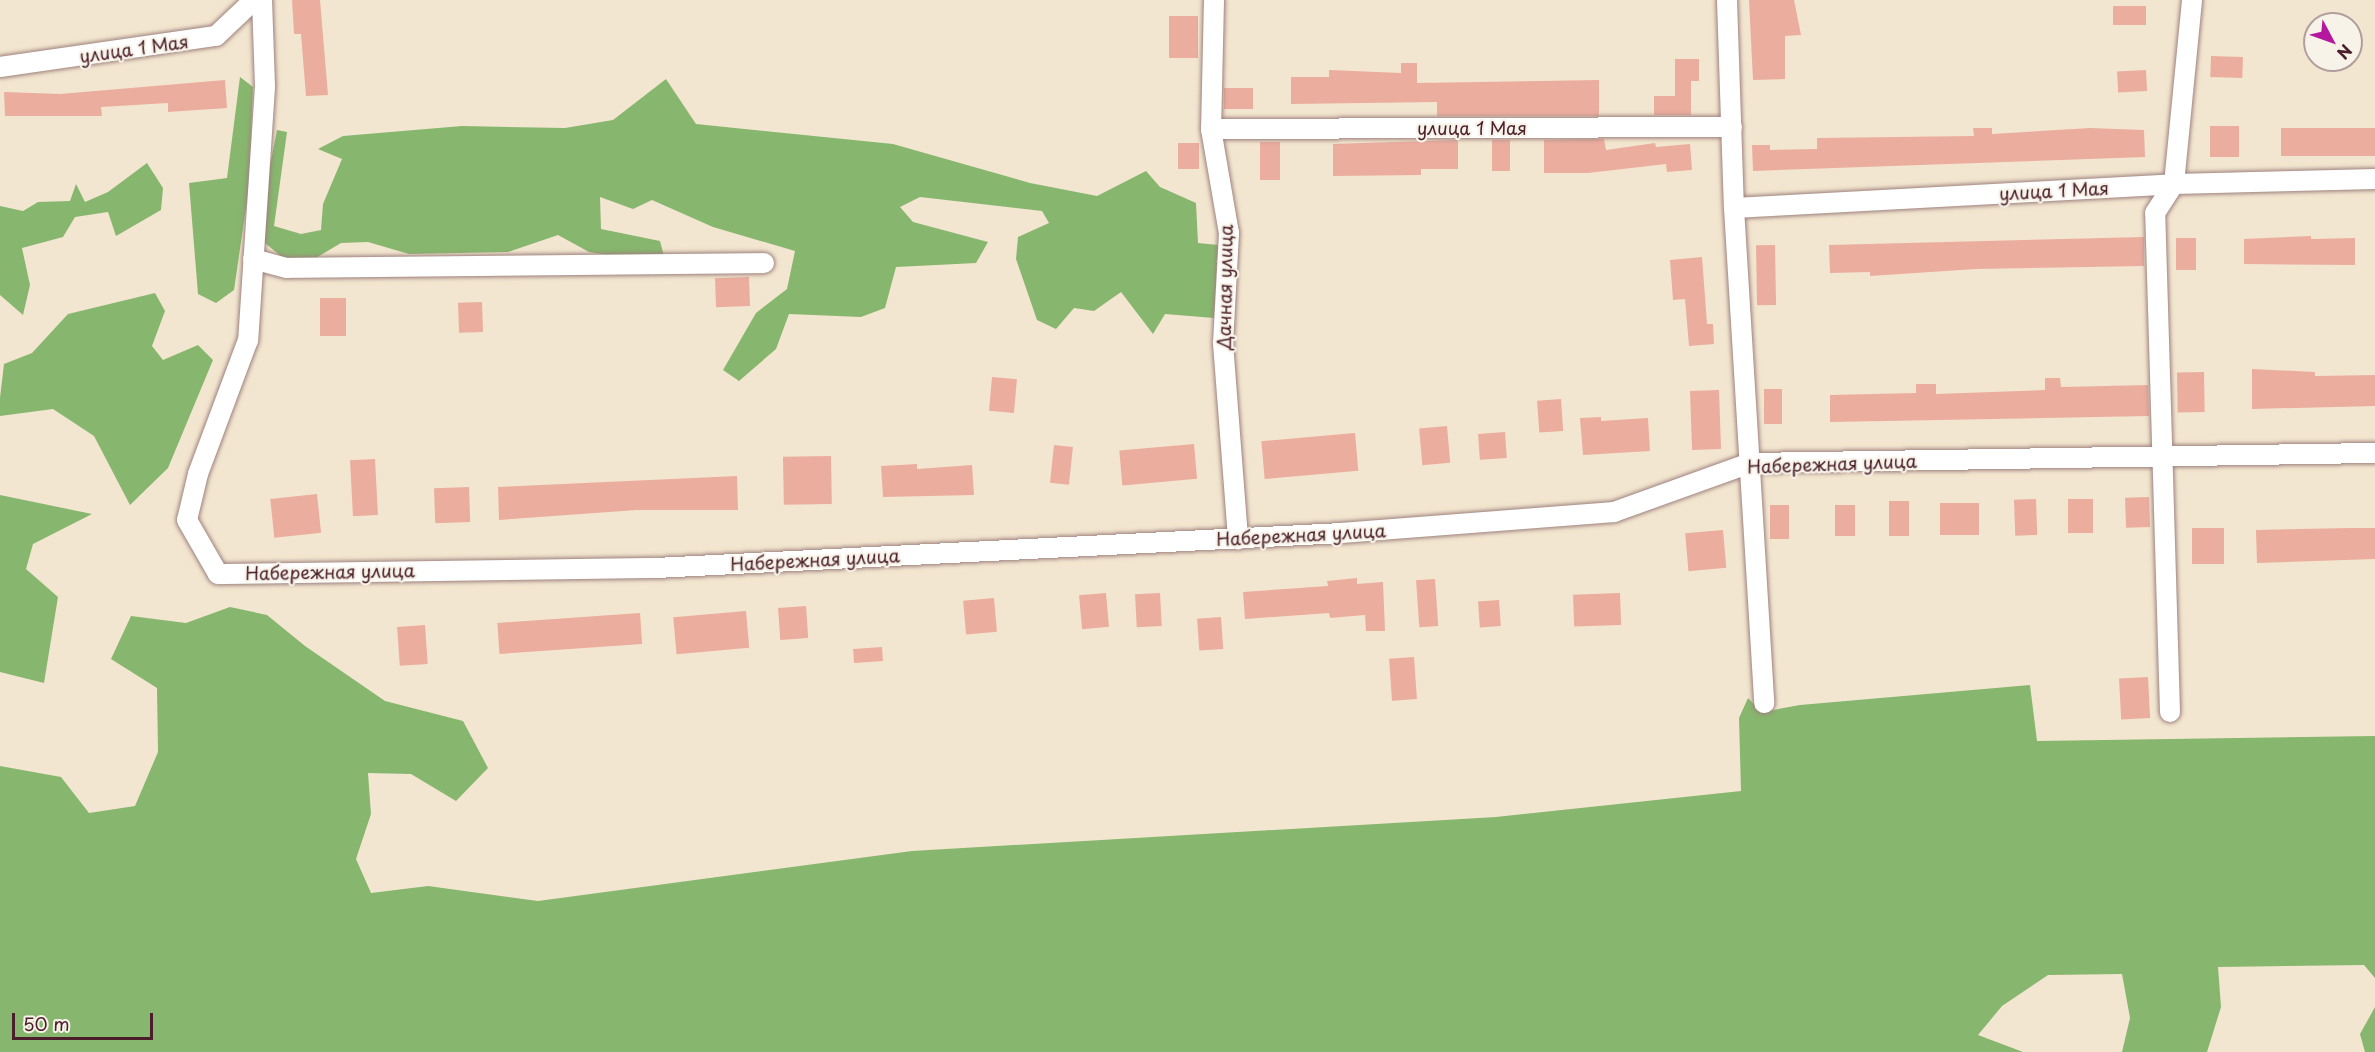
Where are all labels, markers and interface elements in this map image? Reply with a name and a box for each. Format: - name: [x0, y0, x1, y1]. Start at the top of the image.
- north arrow: [2303, 12, 2363, 72]
- street label: улица 1 Мая: [77, 31, 191, 67]
- text: N: [2332, 40, 2358, 65]
- street label: улица 1 Мая: [1416, 117, 1528, 139]
- street label: улица 1 Мая: [1998, 177, 2110, 205]
- street label: Дачная улица: [1213, 224, 1237, 350]
- street label: Набережная улица: [1746, 450, 1918, 478]
- street label: Набережная улица: [1215, 520, 1387, 550]
- street label: Набережная улица: [729, 545, 901, 575]
- street label: Набережная улица: [244, 560, 416, 584]
- scale bar: [15, 1001, 156, 1039]
- text: 50 m: [23, 1010, 70, 1037]

